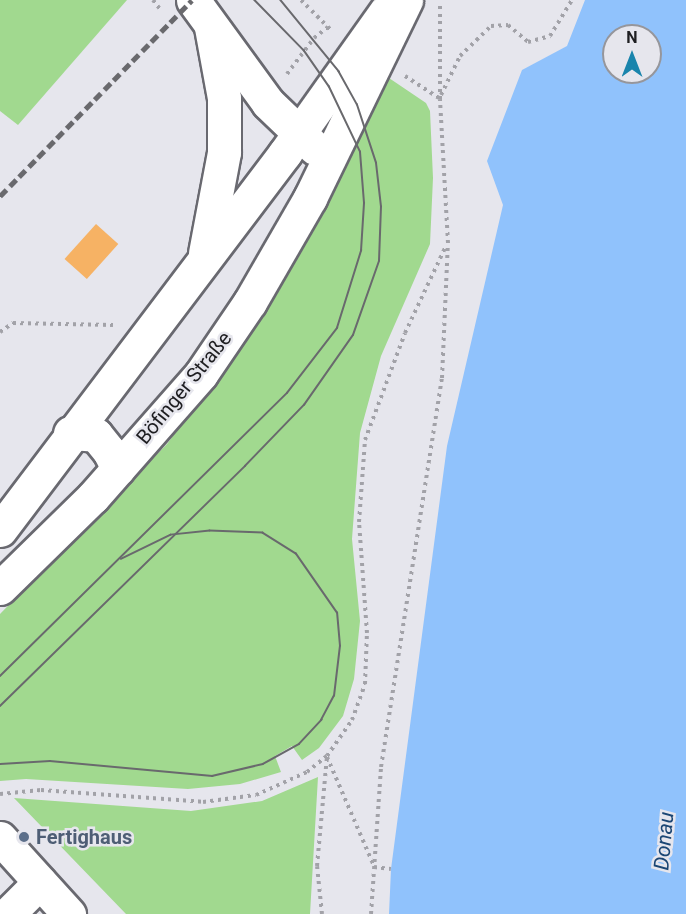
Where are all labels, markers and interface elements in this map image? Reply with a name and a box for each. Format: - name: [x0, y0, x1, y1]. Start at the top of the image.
- north arrow: [602, 24, 662, 84]
- text: N: [626, 28, 638, 47]
- street label: Böfinger Straße: [131, 327, 237, 449]
- water label: Donau: [649, 811, 679, 871]
- place label: Fertighaus: [36, 825, 132, 849]
- marker: Fertighaus: [17, 830, 31, 844]

